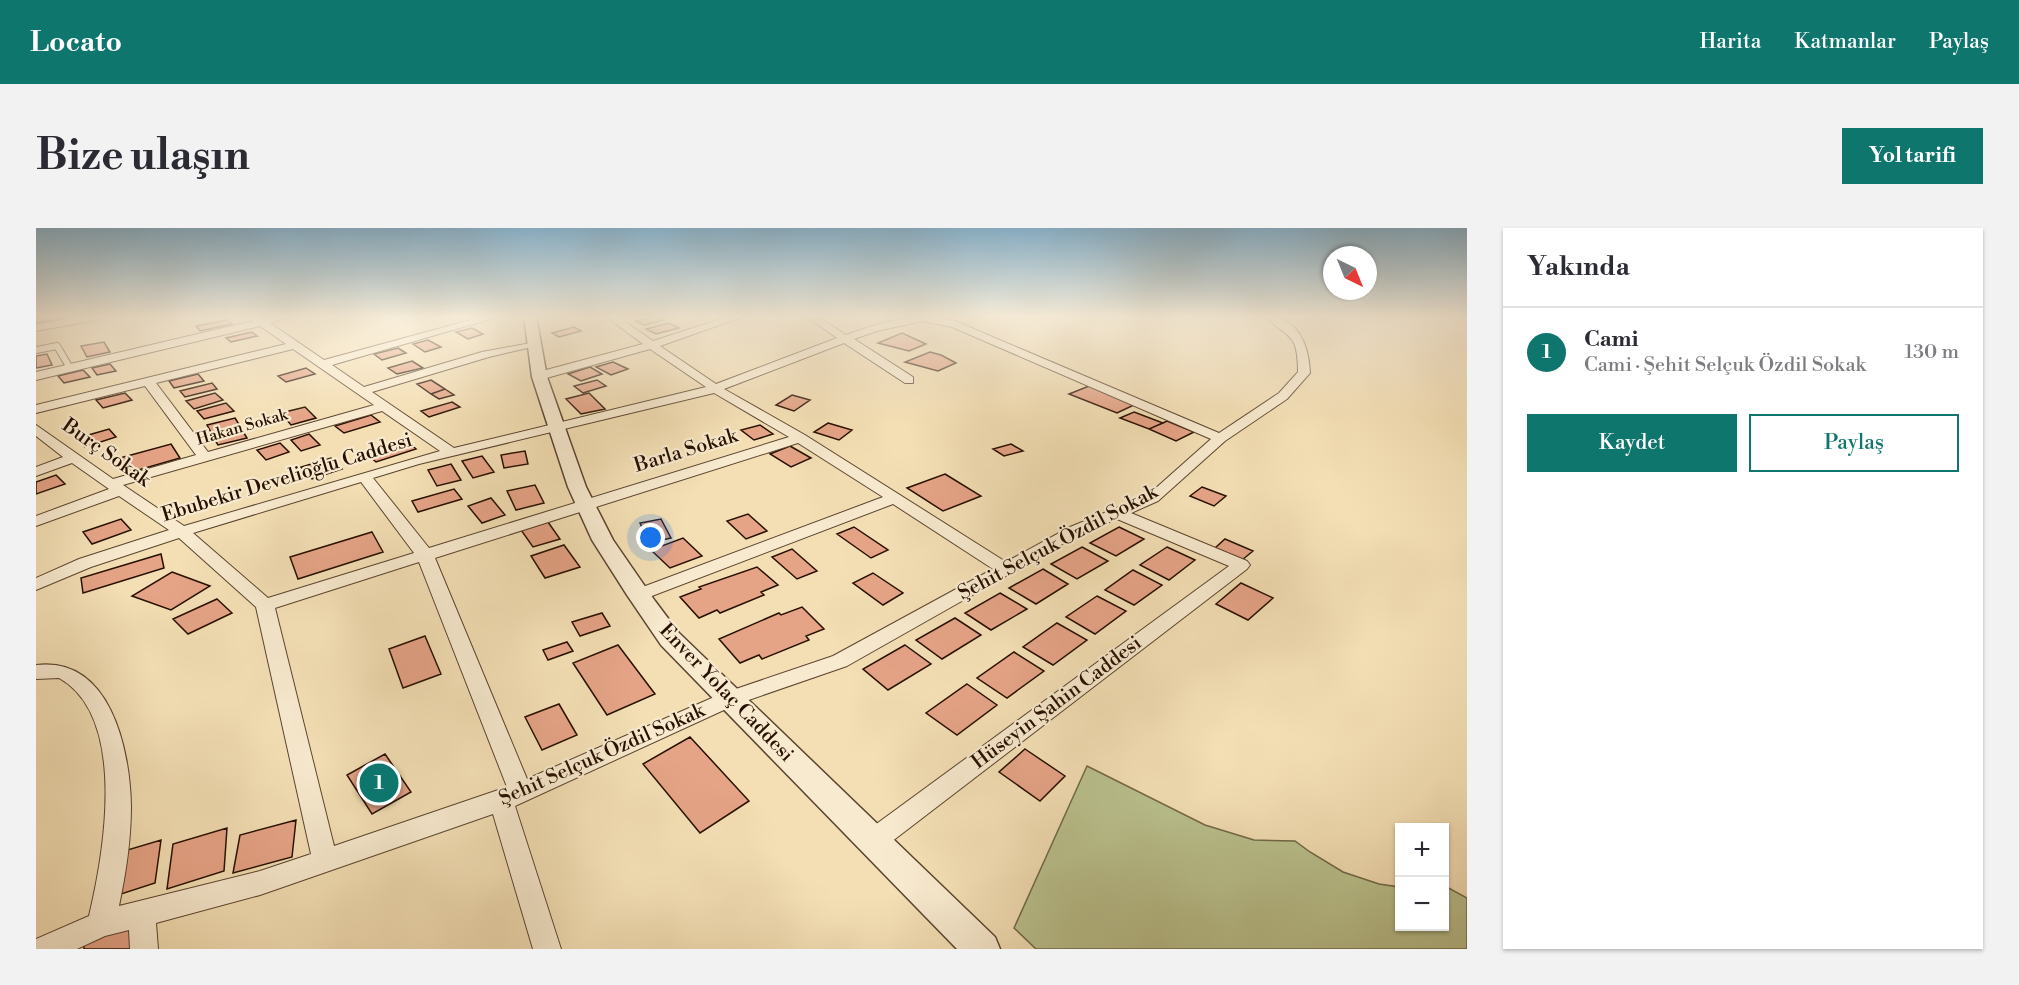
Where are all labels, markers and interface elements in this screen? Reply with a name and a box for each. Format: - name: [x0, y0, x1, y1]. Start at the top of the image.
- text: Locato: [30, 25, 122, 60]
- text: Harita: [1699, 29, 1761, 55]
- text: Katmanlar: [1794, 29, 1896, 55]
- text: Paylaş: [1929, 29, 1989, 55]
- button: Yol tarifi: [1842, 128, 1983, 184]
- text: Bize ulaşın: [36, 130, 250, 183]
- north arrow: [1323, 246, 1377, 300]
- text: Yakında: [1527, 251, 1630, 283]
- text: Cami: [1584, 326, 1639, 353]
- text: 1: [1542, 340, 1551, 365]
- text: 130 m: [1904, 340, 1959, 365]
- text: Cami · Şehit Selçuk Özdil Sokak: [1584, 353, 1866, 378]
- street label: Hakan Sokak: [194, 404, 292, 450]
- street label: Burç Sokak: [56, 413, 156, 494]
- button: Kaydet: [1527, 414, 1737, 472]
- button: Paylaş: [1749, 414, 1959, 472]
- street label: Barla Sokak: [630, 423, 742, 479]
- street label: Ebubekir Develioğlu Caddesi: [159, 428, 416, 528]
- street label: Şehit Selçuk Özdil Sokak: [953, 478, 1163, 606]
- your location: [636, 523, 665, 552]
- street label: Enver Yolaç Caddesi: [653, 618, 799, 768]
- street label: Hüseyin Şahin Caddesi: [967, 631, 1147, 775]
- street label: Şehit Selçuk Özdil Sokak: [495, 697, 710, 812]
- pin: 1: [360, 760, 398, 806]
- map controls: [1395, 823, 1449, 931]
- button: +: [1395, 823, 1449, 877]
- button: −: [1395, 877, 1449, 931]

